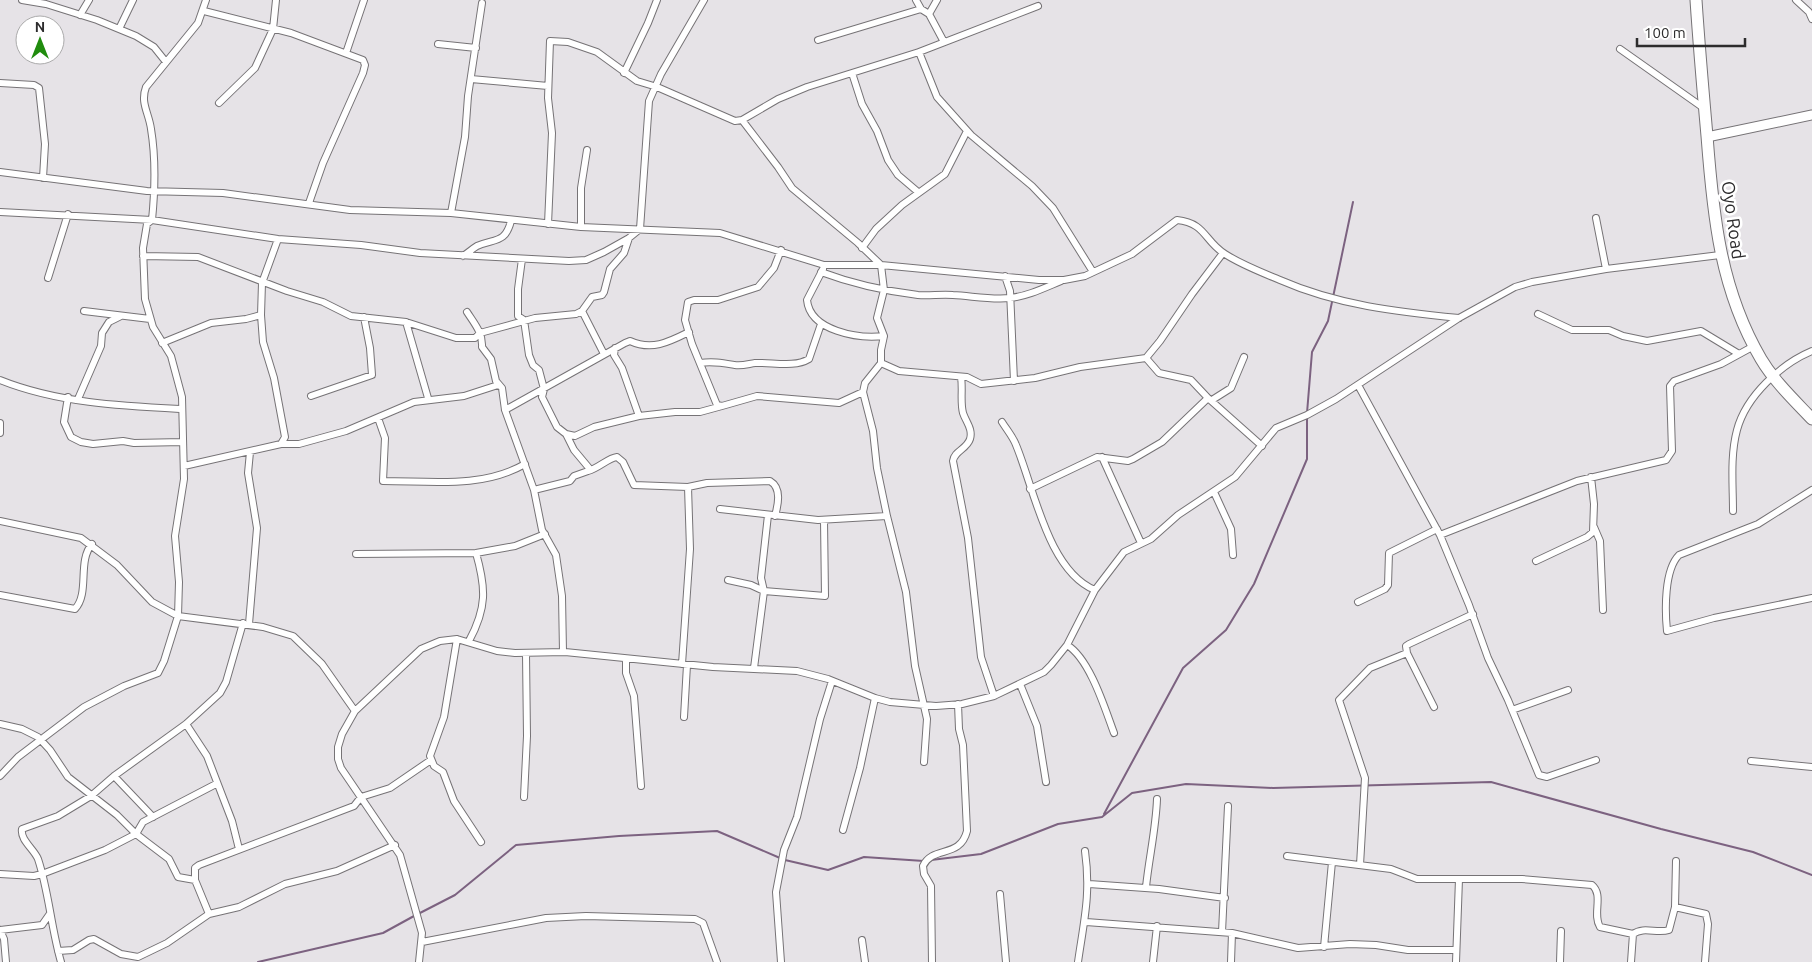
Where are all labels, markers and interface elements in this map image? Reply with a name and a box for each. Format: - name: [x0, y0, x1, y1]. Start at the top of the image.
- north arrow: [15, 15, 65, 65]
- scale bar: [1637, 15, 1744, 47]
- text: N: [35, 19, 45, 35]
- text: 100 m: [1644, 24, 1686, 41]
- street label: Oyo Road: [1719, 180, 1749, 260]

